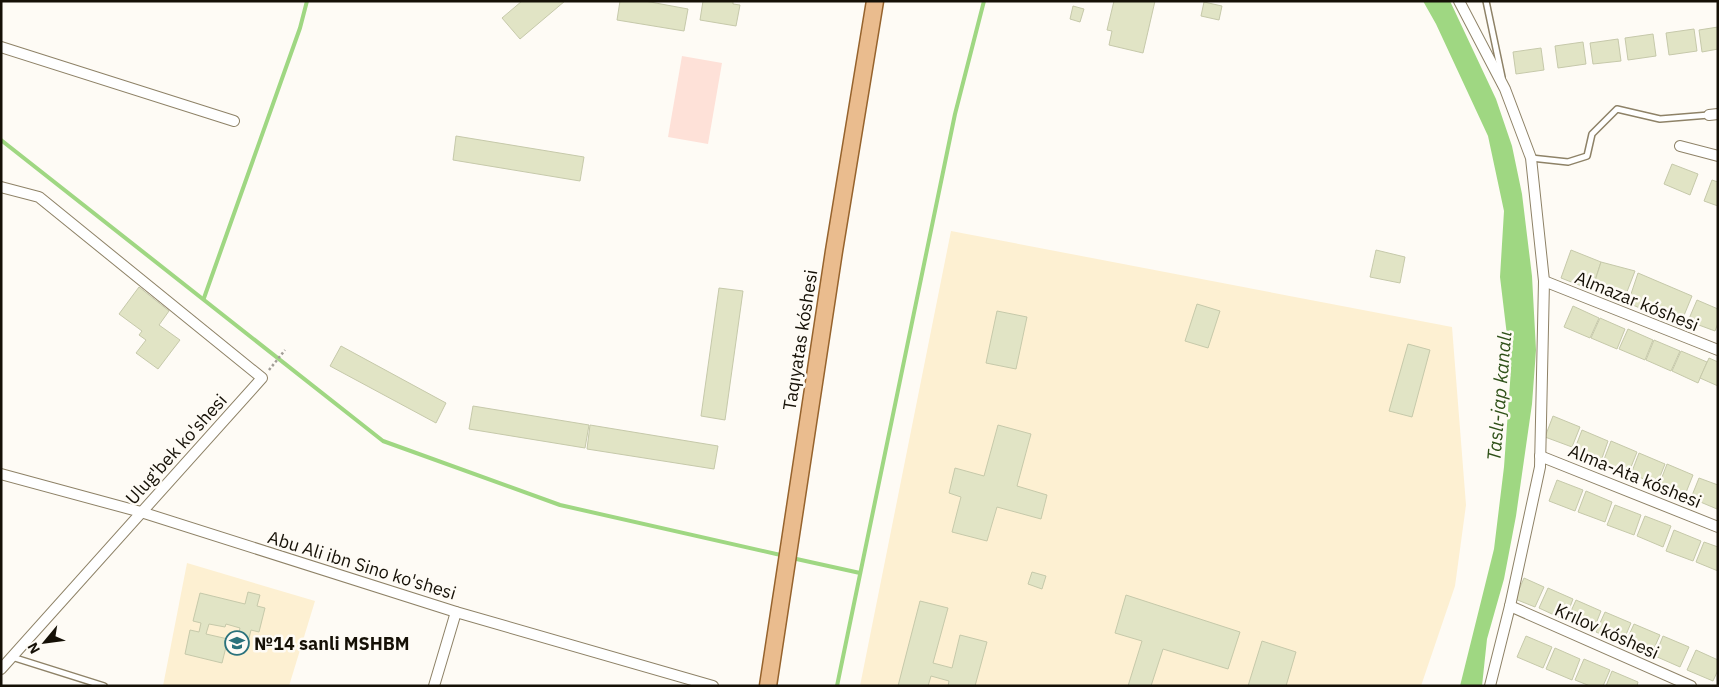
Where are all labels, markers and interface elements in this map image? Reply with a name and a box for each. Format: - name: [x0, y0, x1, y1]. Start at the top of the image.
- street label: Almazar kóshesi: [1572, 266, 1702, 336]
- street label: Taqıyatas kóshesi: [778, 268, 822, 412]
- water label: Taslı-jap kanalı: [1481, 330, 1517, 462]
- street label: Ulug'bek ko'shesi: [120, 389, 232, 509]
- street label: Alma-Ata kóshesi: [1565, 439, 1705, 513]
- street label: Abu Ali ibn Sino ko'shesi: [265, 525, 459, 605]
- street label: Krılov kóshesi: [1551, 598, 1663, 664]
- north arrow: [20, 617, 70, 667]
- school or university icon: №14 sanli MSHBM: [224, 630, 250, 656]
- place label: №14 sanli MSHBM: [254, 632, 410, 655]
- text: N: [23, 640, 44, 657]

